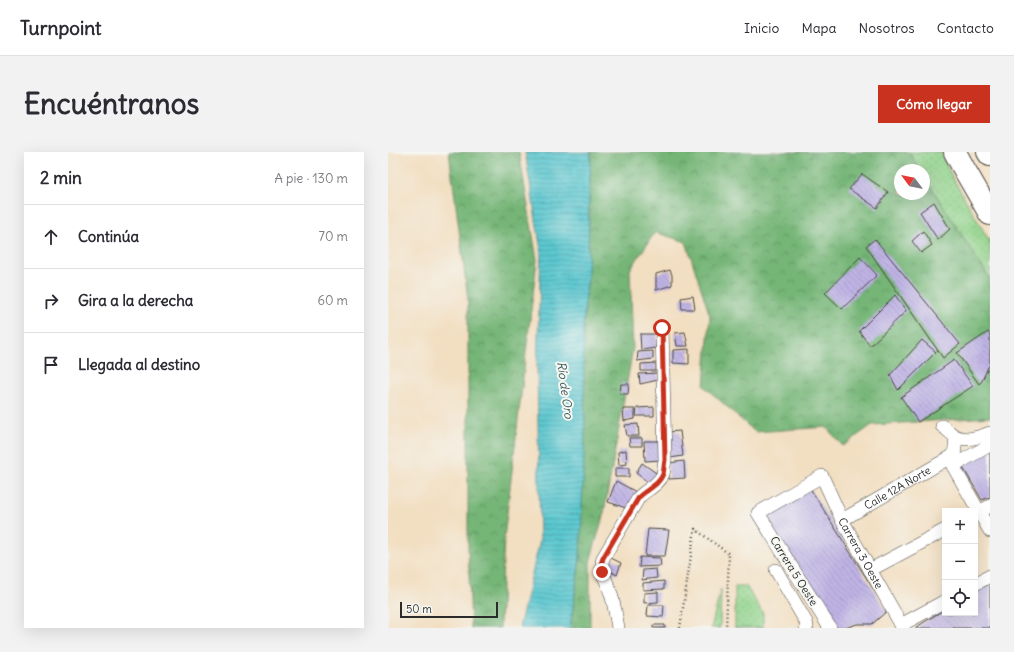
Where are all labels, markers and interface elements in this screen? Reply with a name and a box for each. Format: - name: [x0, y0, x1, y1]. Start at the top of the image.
- text: Turnpoint: [20, 16, 101, 40]
- text: Inicio: [744, 19, 779, 37]
- text: Mapa: [801, 19, 837, 37]
- text: Nosotros: [859, 19, 915, 37]
- text: Contacto: [937, 19, 994, 37]
- button: Cómo llegar: [878, 85, 990, 123]
- text: Encuéntranos: [24, 86, 199, 122]
- north arrow: [894, 164, 930, 200]
- text: 2 min: [40, 167, 82, 189]
- text: A pie · 130 m: [275, 170, 348, 187]
- icon: ahead: [40, 226, 62, 248]
- text: Continúa: [78, 227, 139, 246]
- text: 70 m: [319, 228, 348, 245]
- icon: right: [40, 290, 62, 312]
- text: Gira a la derecha: [78, 291, 193, 310]
- text: 60 m: [317, 292, 348, 309]
- route start: [653, 319, 671, 337]
- icon: arrive: [40, 354, 62, 376]
- text: Llegada al destino: [78, 355, 200, 374]
- water label: Río de Oro: [554, 361, 577, 420]
- street label: Calle 12A Norte: [862, 463, 933, 513]
- map controls: [942, 508, 978, 616]
- button: +: [942, 508, 978, 544]
- street label: Carrera 3 Oeste: [835, 515, 886, 591]
- street label: Carrera 5 Oeste: [767, 534, 821, 608]
- button: −: [942, 544, 978, 580]
- route end: [593, 563, 611, 581]
- button: locate: [942, 580, 978, 616]
- scale bar: [400, 600, 498, 619]
- text: 50 m: [406, 602, 432, 616]

